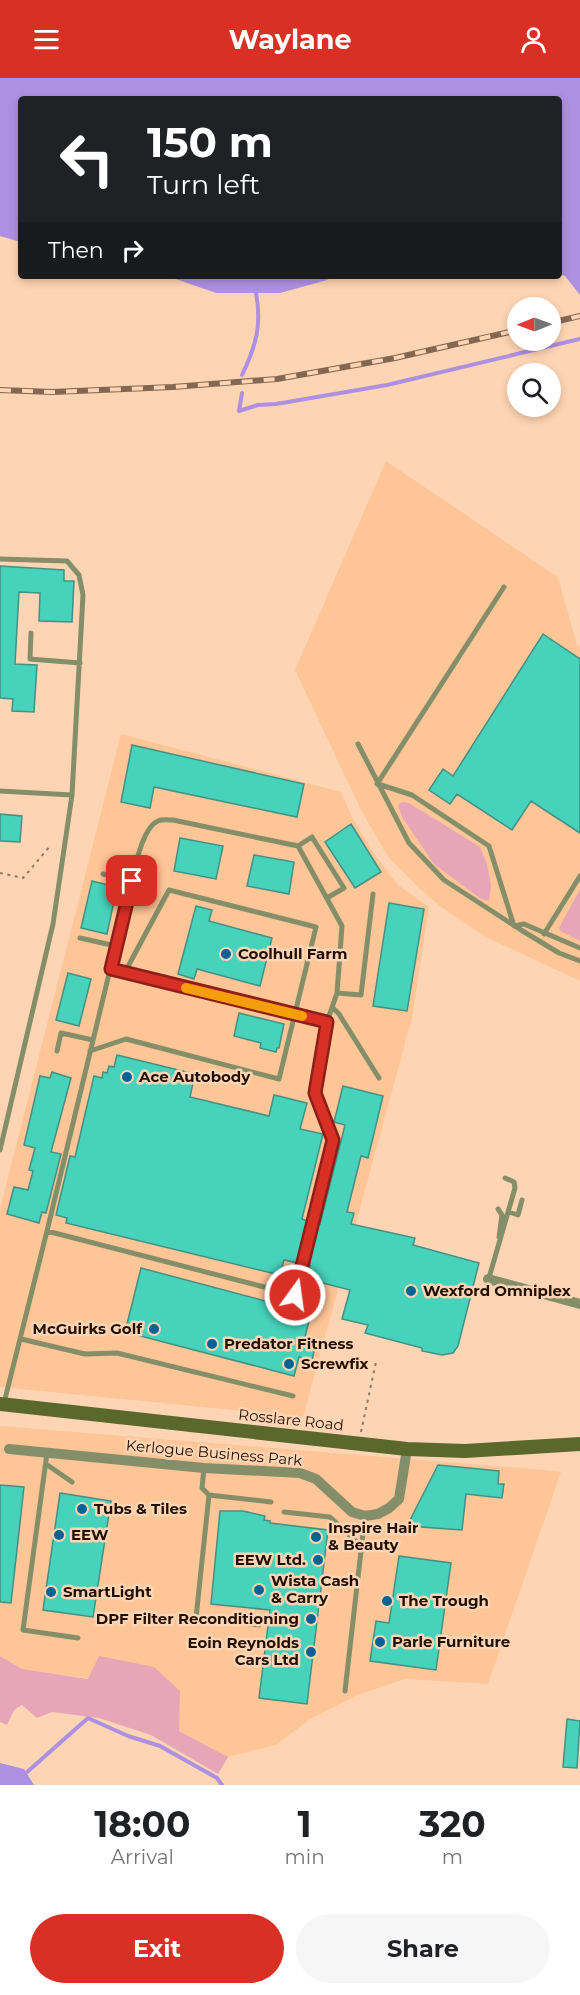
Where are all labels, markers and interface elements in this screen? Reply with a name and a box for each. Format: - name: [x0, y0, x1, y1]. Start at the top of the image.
- icon: menu: [30, 23, 63, 56]
- text: Waylane: [228, 23, 352, 56]
- icon: person: [517, 23, 550, 56]
- text: 150 m: [147, 116, 273, 168]
- icon: left: [48, 120, 126, 198]
- text: Turn left: [147, 168, 260, 201]
- icon: right: [116, 234, 149, 267]
- text: Then: [48, 237, 104, 264]
- north arrow: [507, 297, 561, 351]
- map controls: [507, 297, 561, 417]
- button: search: [507, 363, 561, 417]
- pin: [106, 855, 157, 906]
- icon: arrive: [115, 864, 148, 897]
- place label: Coolhull Farm: [238, 944, 347, 963]
- marker: Coolhull Farm: [219, 947, 233, 961]
- place label: Ace Autobody: [138, 1067, 251, 1086]
- marker: Ace Autobody: [120, 1070, 134, 1084]
- position arrow: [263, 1263, 327, 1327]
- place label: Wexford Omniplex: [423, 1281, 571, 1300]
- marker: Wexford Omniplex: [404, 1284, 418, 1298]
- place label: McGuirks Golf: [33, 1319, 143, 1338]
- marker: McGuirks Golf: [147, 1322, 161, 1336]
- place label: Predator Fitness: [224, 1334, 354, 1353]
- marker: Predator Fitness: [205, 1337, 219, 1351]
- place label: Screwfix: [301, 1354, 369, 1373]
- marker: Screwfix: [282, 1357, 296, 1371]
- street label: Rosslare Road: [237, 1405, 345, 1434]
- street label: Kerlogue Business Park: [125, 1435, 303, 1470]
- place label: Tubs & Tiles: [94, 1499, 187, 1518]
- marker: Tubs & Tiles: [75, 1502, 89, 1516]
- place label: Inspire Hair & Beauty: [328, 1518, 419, 1554]
- place label: EEW: [71, 1525, 109, 1544]
- marker: EEW: [52, 1528, 66, 1542]
- marker: Inspire Hair & Beauty: [309, 1530, 323, 1544]
- place label: EEW Ltd.: [235, 1550, 306, 1569]
- marker: EEW Ltd.: [311, 1553, 325, 1567]
- place label: Wista Cash & Carry: [271, 1571, 359, 1607]
- place label: SmartLight: [63, 1582, 152, 1601]
- marker: Wista Cash & Carry: [252, 1583, 266, 1597]
- marker: SmartLight: [44, 1585, 58, 1599]
- place label: The Trough: [399, 1591, 489, 1610]
- marker: The Trough: [380, 1594, 394, 1608]
- place label: DPF Filter Reconditioning: [96, 1609, 299, 1628]
- marker: DPF Filter Reconditioning: [304, 1612, 318, 1626]
- place label: Parle Furniture: [392, 1632, 510, 1651]
- place label: Eoin Reynolds Cars Ltd: [187, 1633, 299, 1669]
- marker: Parle Furniture: [373, 1635, 387, 1649]
- marker: Eoin Reynolds Cars Ltd: [304, 1645, 318, 1659]
- text: 18:00: [94, 1802, 190, 1846]
- text: 1: [298, 1802, 312, 1846]
- text: 320: [419, 1802, 486, 1846]
- text: Arrival: [111, 1845, 174, 1869]
- text: min: [285, 1845, 325, 1869]
- text: m: [442, 1845, 463, 1869]
- button: Exit: [30, 1914, 284, 1983]
- button: Share: [296, 1914, 550, 1983]

